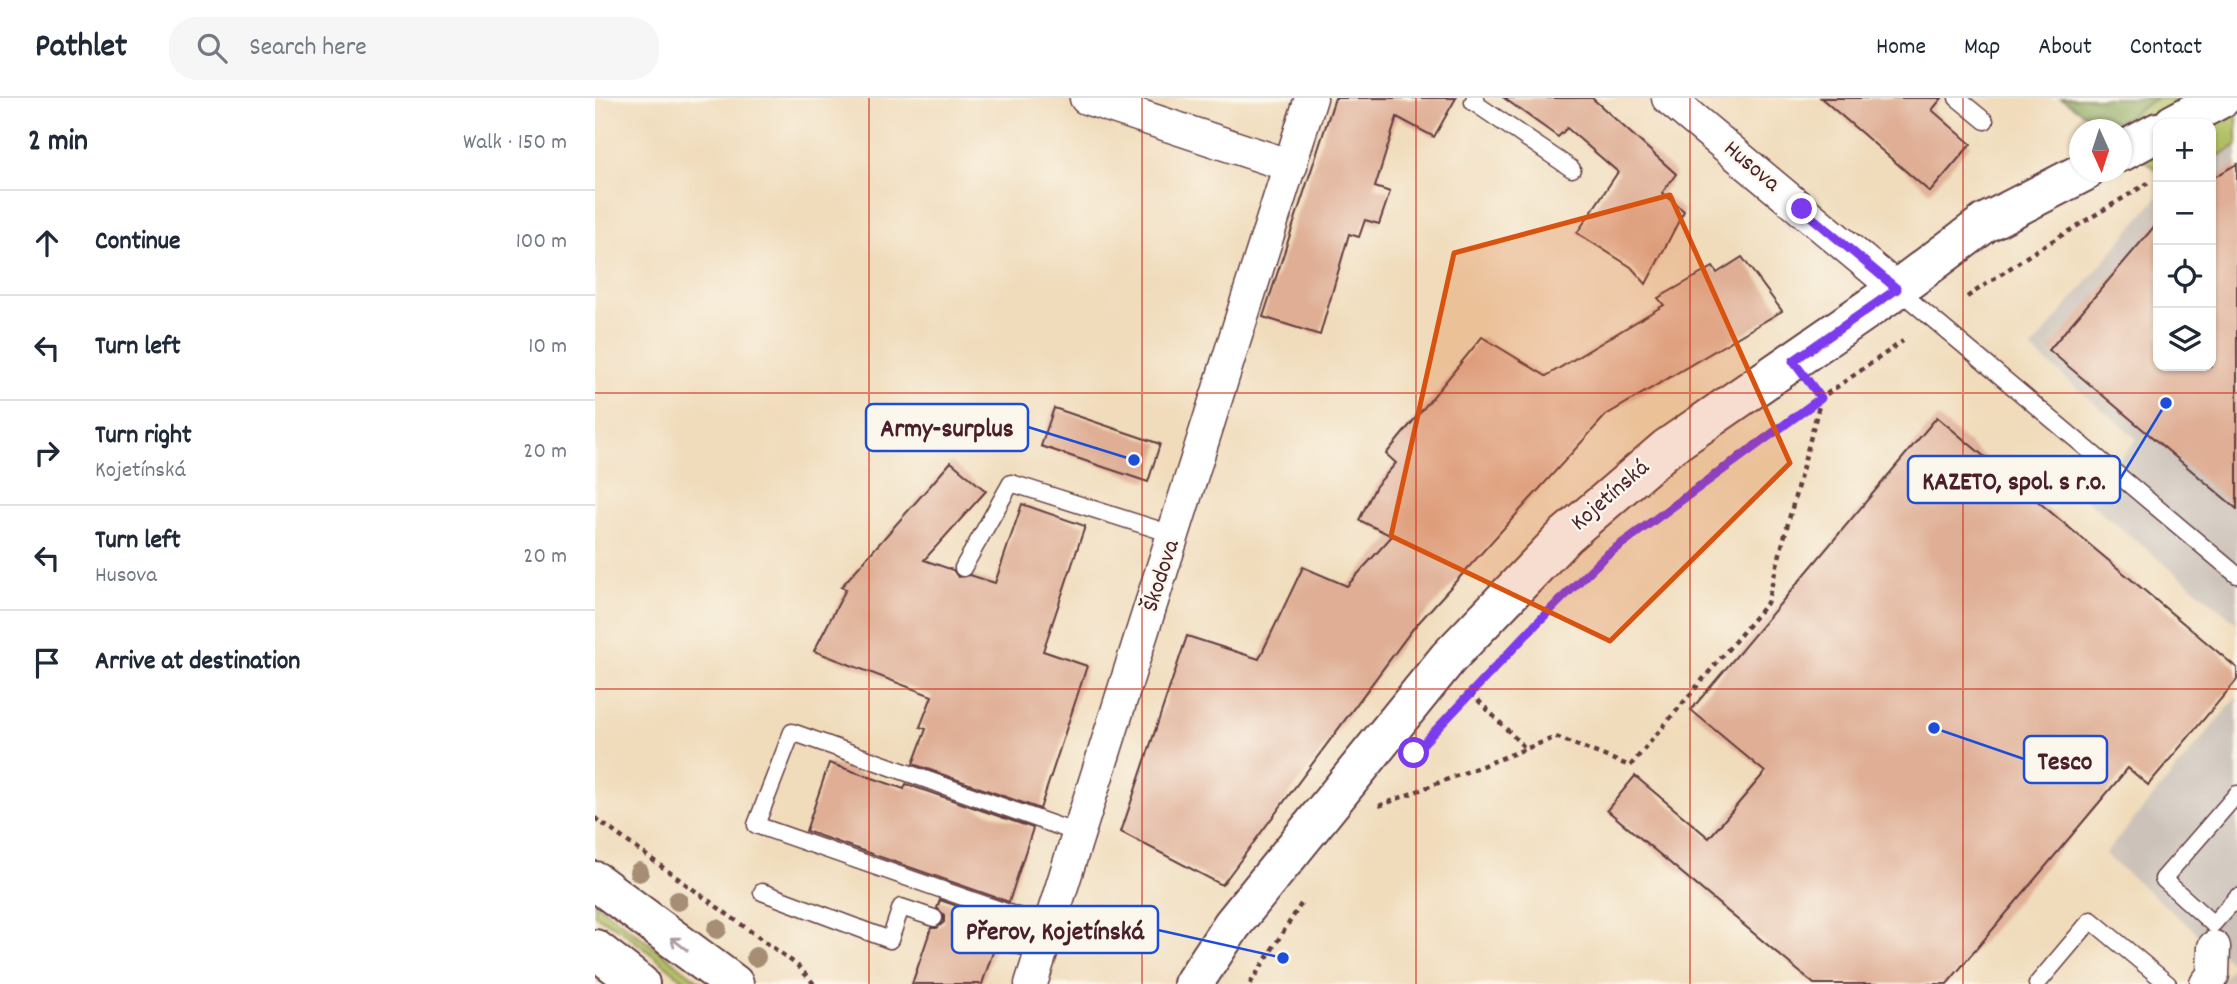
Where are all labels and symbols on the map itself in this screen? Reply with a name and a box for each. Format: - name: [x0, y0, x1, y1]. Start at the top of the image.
- north arrow: [2069, 119, 2132, 182]
- street label: Husova: [1715, 133, 1787, 201]
- route end: [1786, 193, 1817, 224]
- callout: Army-surplus: [866, 404, 1028, 451]
- text: Army-surplus: [880, 412, 1014, 449]
- street label: Kojetínská: [1564, 452, 1658, 540]
- callout: KAZETO, spol. s r.o.: [1908, 456, 2120, 503]
- text: KAZETO, spol. s r.o.: [1922, 465, 2106, 502]
- street label: Škodova: [1134, 535, 1190, 616]
- callout: Tesco: [2024, 736, 2107, 783]
- route start: [1398, 737, 1429, 768]
- text: Tesco: [2038, 745, 2093, 782]
- callout: Přerov, Kojetínská: [952, 906, 1158, 953]
- text: Přerov, Kojetínská: [966, 915, 1145, 952]
- one-way arrow: [670, 936, 688, 951]

